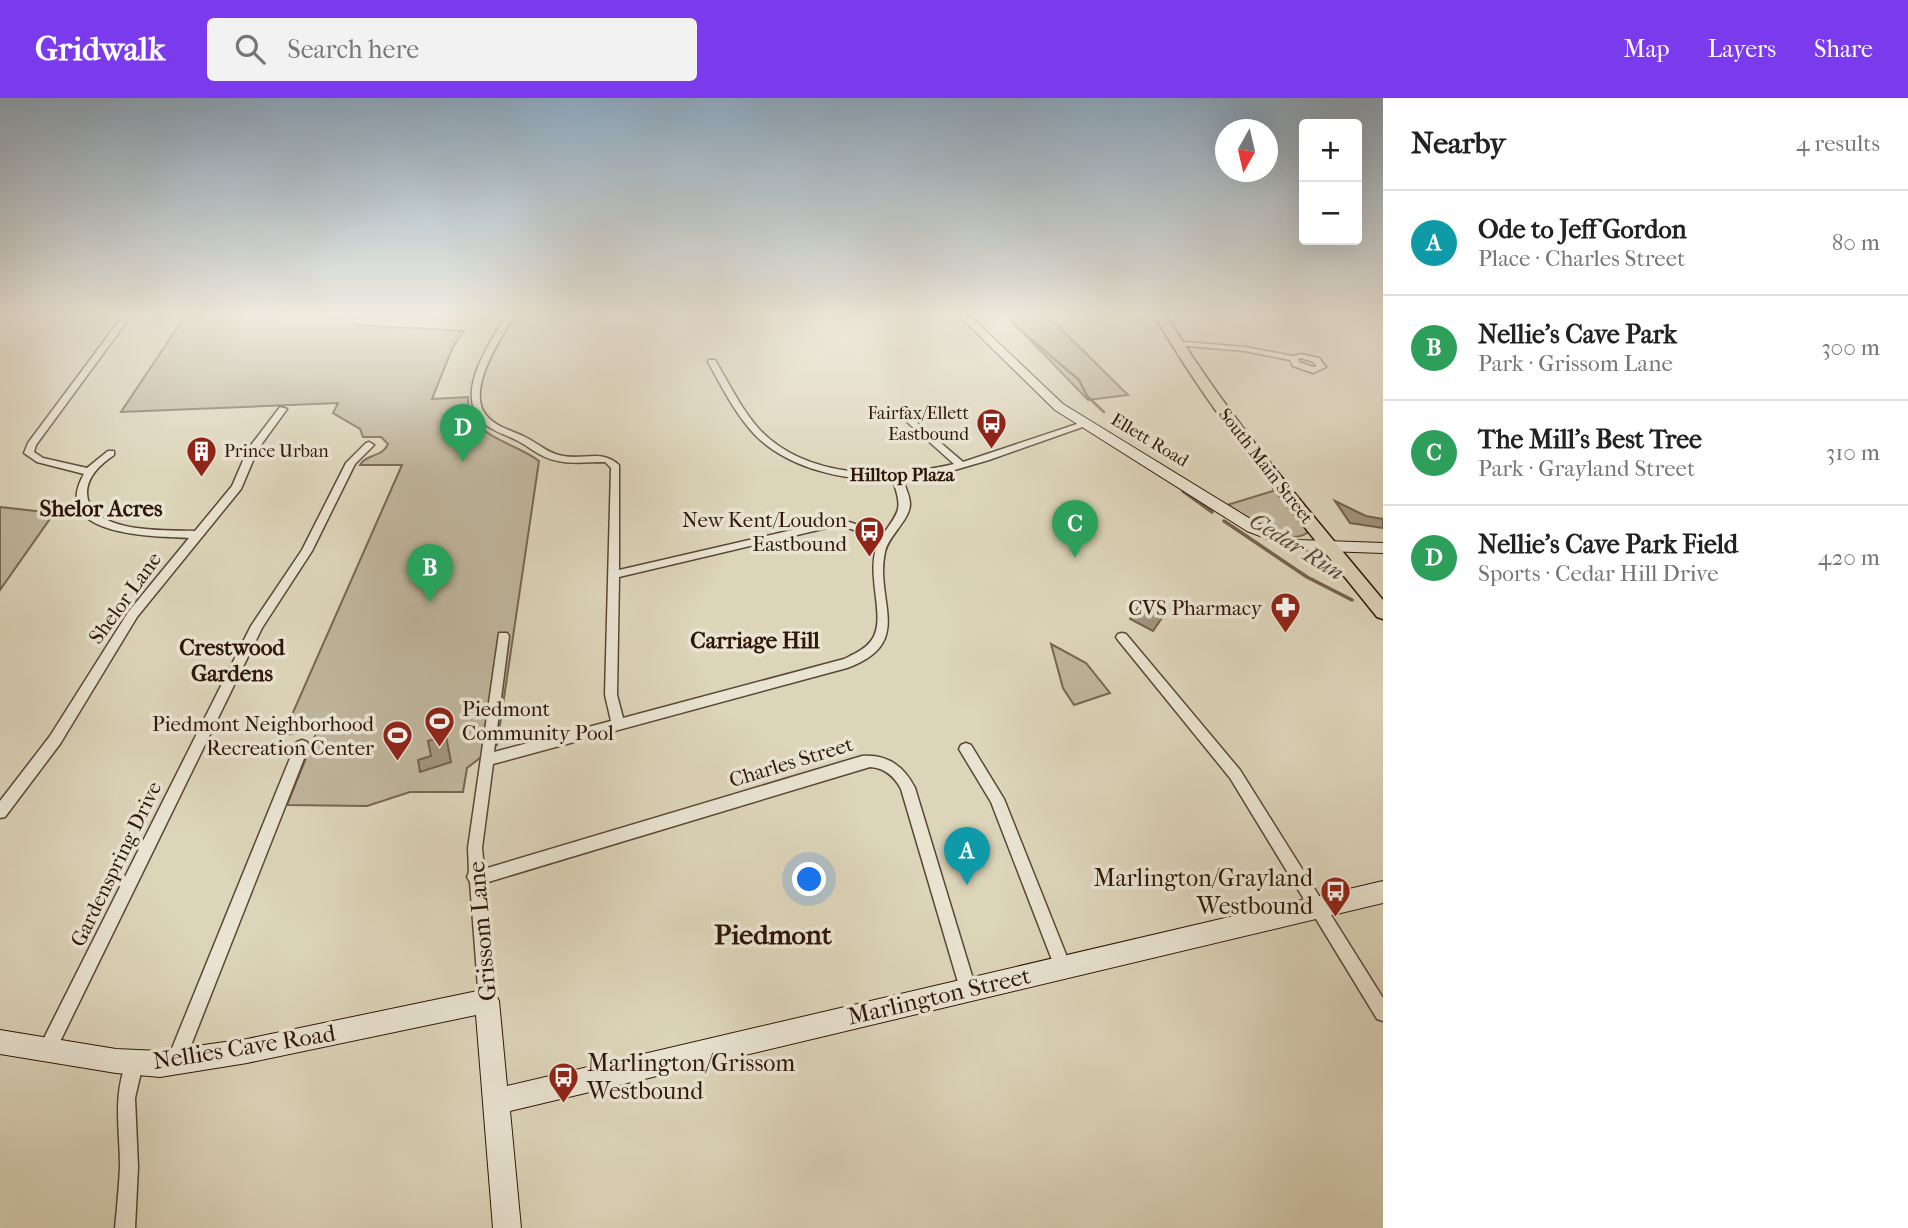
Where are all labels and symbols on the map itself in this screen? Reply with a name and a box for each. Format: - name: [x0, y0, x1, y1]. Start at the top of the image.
- north arrow: [1215, 119, 1278, 182]
- place label: Fairfax/Ellett Eastbound: [868, 403, 970, 445]
- pin: D: [440, 404, 486, 462]
- street label: South Main Street: [1214, 404, 1318, 529]
- bus stop icon: Fairfax/Ellett Eastbound: [975, 406, 1009, 450]
- street label: Ellett Road: [1107, 409, 1192, 472]
- building icon: Prince Urban: [184, 434, 218, 478]
- place label: Prince Urban: [224, 441, 329, 462]
- district label: Hilltop Plaza: [850, 464, 955, 486]
- district label: Shelor Acres: [40, 495, 163, 522]
- pin: C: [1052, 500, 1098, 558]
- water label: Cedar Run: [1245, 507, 1349, 586]
- place label: New Kent/Loudon Eastbound: [682, 508, 848, 556]
- bus stop icon: New Kent/Loudon Eastbound: [853, 515, 887, 559]
- pin: B: [407, 544, 453, 602]
- street label: Shelor Lane: [84, 548, 166, 648]
- pharmacy icon: CVS Pharmacy: [1268, 591, 1302, 635]
- place label: CVS Pharmacy: [1128, 596, 1263, 620]
- district label: Carriage Hill: [690, 627, 820, 654]
- district label: Crestwood Gardens: [179, 634, 286, 687]
- place label: Piedmont Community Pool: [462, 697, 614, 745]
- sports icon: Piedmont Community Pool: [422, 704, 456, 748]
- place label: Piedmont Neighborhood Recreation Center: [152, 712, 375, 760]
- sports icon: Piedmont Neighborhood Recreation Center: [380, 719, 414, 763]
- street label: Charles Street: [726, 732, 856, 792]
- street label: Gardenspring Drive: [66, 778, 166, 950]
- pin: A: [944, 827, 990, 885]
- street label: Grissom Lane: [462, 860, 502, 1002]
- your location: [792, 862, 826, 896]
- place label: Marlington/Grayland Westbound: [1093, 864, 1314, 920]
- bus stop icon: Marlington/Grayland Westbound: [1319, 875, 1353, 919]
- district label: Piedmont: [714, 918, 833, 951]
- street label: Marlington Street: [845, 961, 1034, 1031]
- street label: Nellies Cave Road: [151, 1019, 338, 1075]
- place label: Marlington/Grissom Westbound: [586, 1049, 795, 1105]
- bus stop icon: Marlington/Grissom Westbound: [547, 1060, 581, 1104]

